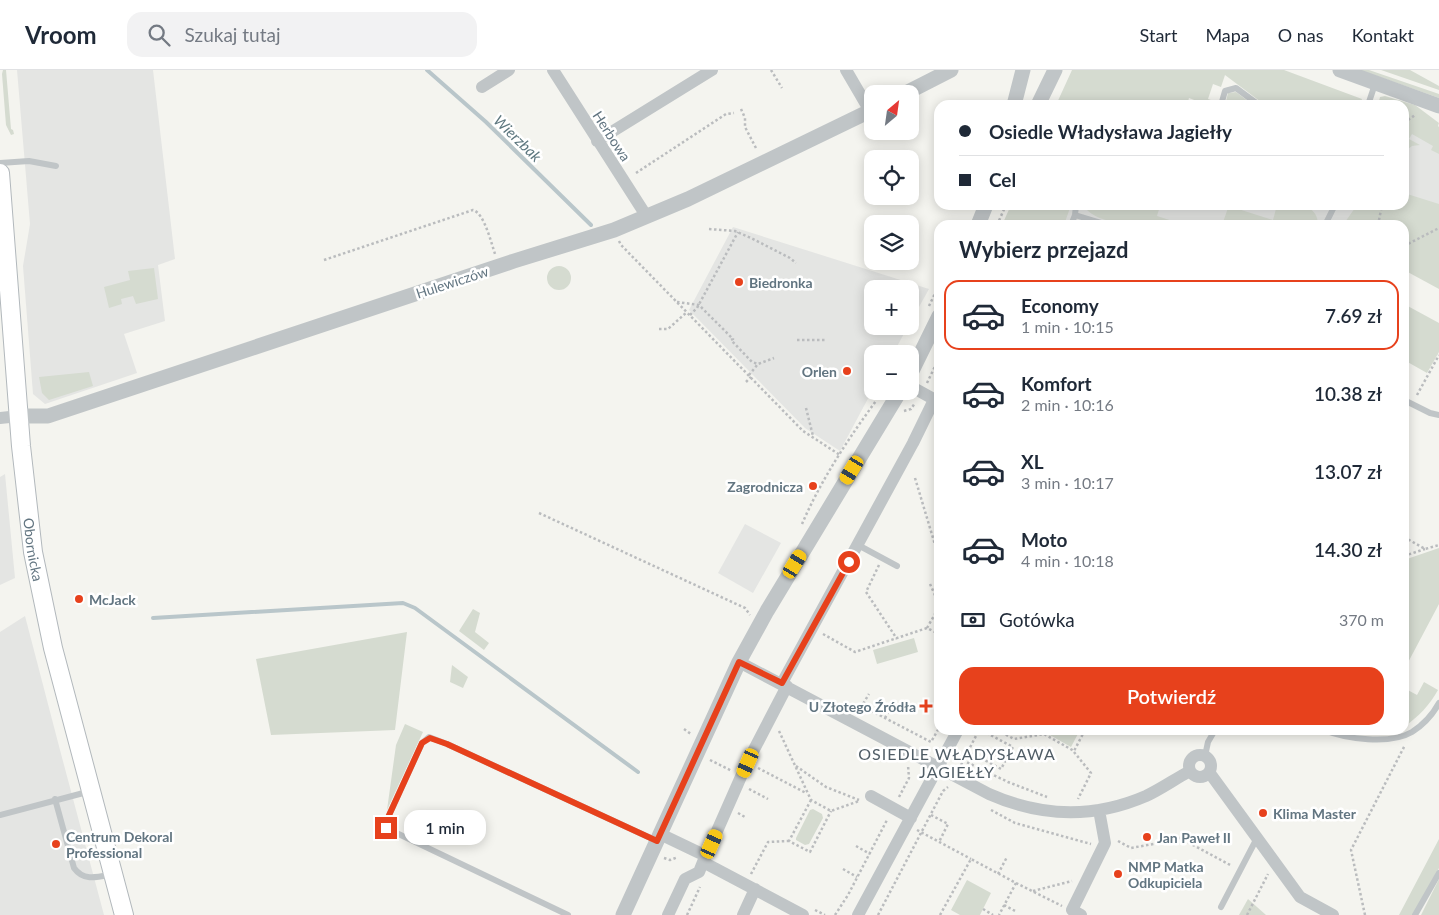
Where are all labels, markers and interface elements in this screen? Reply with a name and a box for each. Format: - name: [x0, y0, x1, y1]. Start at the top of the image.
- search box: [127, 12, 477, 57]
- text: Vroom: [25, 20, 97, 49]
- icon: search: [145, 21, 173, 49]
- text: Szukaj tutaj: [185, 23, 281, 46]
- text: Start: [1140, 24, 1177, 46]
- text: Mapa: [1205, 24, 1250, 46]
- text: O nas: [1278, 24, 1324, 46]
- text: Kontakt: [1352, 24, 1414, 46]
- north arrow: [864, 85, 919, 140]
- map controls: [864, 85, 919, 400]
- street label: Herbowa: [589, 108, 635, 164]
- water label: Wierzbak: [490, 111, 546, 166]
- text: Osiedle Władysława Jagiełły: [989, 120, 1232, 143]
- button: locate: [864, 150, 919, 205]
- text: Cel: [989, 168, 1016, 191]
- button: layers: [864, 215, 919, 270]
- text: Wybierz przejazd: [959, 236, 1128, 263]
- street label: Hulewiczów: [414, 262, 490, 302]
- place label: Biedronka: [749, 274, 813, 291]
- marker: Biedronka: [733, 276, 745, 288]
- button: +: [864, 280, 919, 335]
- icon: car: [961, 293, 1006, 338]
- text: Economy: [1021, 294, 1099, 317]
- text: 7.69 zł: [1325, 304, 1382, 327]
- text: 1 min · 10:15: [1021, 317, 1114, 336]
- button: −: [864, 345, 919, 400]
- place label: Orlen: [802, 363, 837, 380]
- marker: Orlen: [841, 365, 853, 377]
- icon: car: [961, 371, 1006, 416]
- text: Komfort: [1021, 372, 1092, 395]
- text: 10.38 zł: [1314, 382, 1382, 405]
- text: 2 min · 10:16: [1021, 395, 1114, 414]
- icon: car: [961, 449, 1006, 494]
- text: XL: [1021, 450, 1044, 473]
- car: [837, 453, 866, 487]
- text: 13.07 zł: [1314, 460, 1382, 483]
- text: 3 min · 10:17: [1021, 473, 1114, 492]
- place label: Zagrodnicza: [727, 478, 803, 495]
- marker: Zagrodnicza: [807, 480, 819, 492]
- street label: Obornicka: [21, 517, 47, 583]
- icon: car: [961, 527, 1006, 572]
- text: Moto: [1021, 528, 1067, 551]
- text: 14.30 zł: [1314, 538, 1382, 561]
- car: [780, 547, 809, 581]
- route start: [838, 551, 860, 573]
- text: 4 min · 10:18: [1021, 551, 1114, 570]
- place label: McJack: [89, 591, 136, 608]
- marker: McJack: [73, 593, 85, 605]
- icon: cash: [959, 606, 987, 634]
- text: Gotówka: [999, 608, 1075, 631]
- text: 370 m: [1339, 610, 1384, 629]
- button: Potwierdź: [959, 667, 1384, 725]
- place label: U Złotego Źródła: [809, 698, 916, 715]
- marker: U Złotego Źródła: [920, 700, 932, 712]
- district label: OSIEDLE WŁADYSŁAWA JAGIEŁŁY: [858, 744, 1056, 781]
- car: [735, 746, 760, 780]
- place label: Klima Master: [1273, 805, 1357, 822]
- marker: Klima Master: [1257, 807, 1269, 819]
- callout: 1 min: [404, 810, 486, 846]
- route end: [375, 817, 397, 839]
- text: 1 min: [425, 818, 465, 837]
- car: [699, 827, 724, 861]
- place label: Centrum Dekoral Professional: [66, 828, 173, 861]
- place label: Jan Paweł II: [1157, 829, 1231, 846]
- marker: Jan Paweł II: [1141, 831, 1153, 843]
- marker: Centrum Dekoral Professional: [50, 838, 62, 850]
- place label: NMP Matka Odkupiciela: [1128, 858, 1204, 891]
- marker: NMP Matka Odkupiciela: [1112, 868, 1124, 880]

